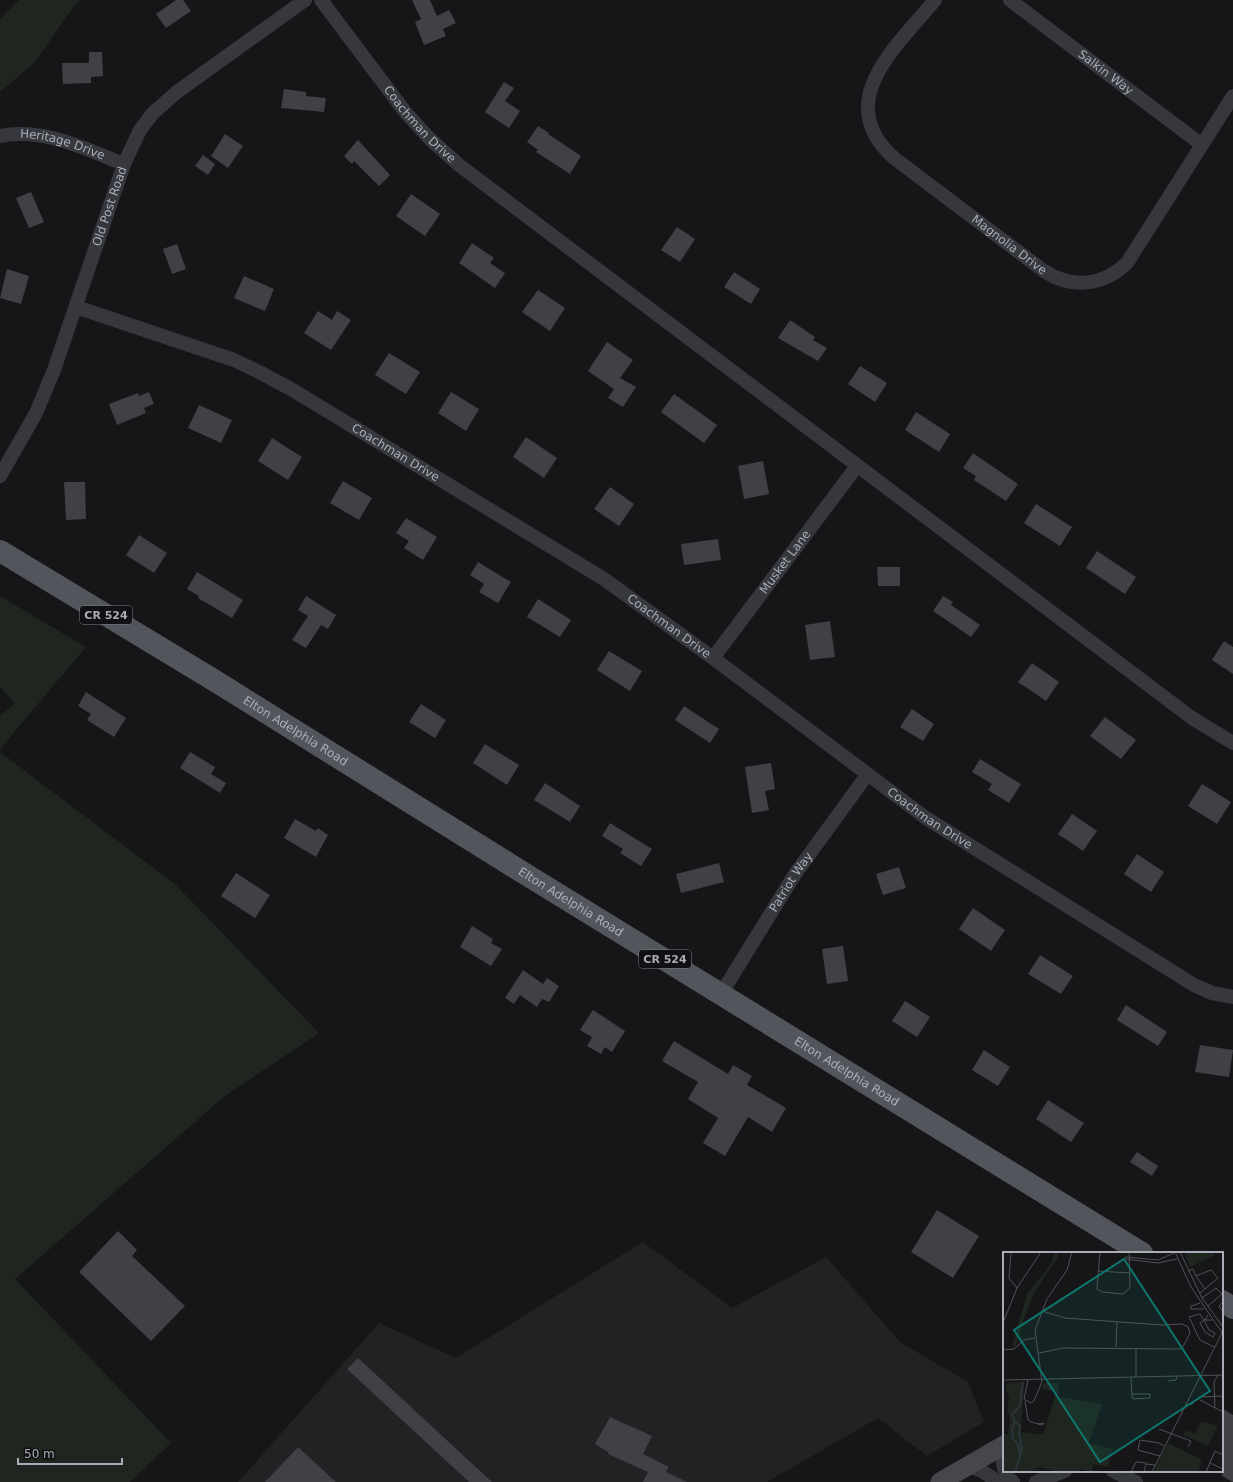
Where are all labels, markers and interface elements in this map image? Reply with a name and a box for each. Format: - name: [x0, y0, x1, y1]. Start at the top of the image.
- street label: Salkin Way: [1075, 47, 1136, 98]
- street label: Coachman Drive: [381, 83, 459, 166]
- street label: Heritage Drive: [20, 127, 107, 163]
- street label: Old Post Road: [90, 165, 130, 248]
- street label: Magnolia Drive: [969, 212, 1049, 278]
- street label: Coachman Drive: [349, 421, 442, 484]
- street label: Musket Lane: [757, 528, 813, 597]
- street label: Coachman Drive: [624, 591, 713, 661]
- road number: CR 524: [80, 606, 132, 624]
- street label: Elton Adelphia Road: [241, 693, 350, 769]
- street label: Coachman Drive: [884, 784, 975, 852]
- street label: Patriot Way: [766, 849, 816, 914]
- street label: Elton Adelphia Road: [516, 864, 626, 940]
- road number: CR 524: [639, 950, 691, 968]
- street label: Elton Adelphia Road: [792, 1034, 902, 1109]
- inset map: [1003, 1252, 1223, 1472]
- scale bar: [18, 1440, 122, 1466]
- text: 50 m: [24, 1447, 55, 1461]

